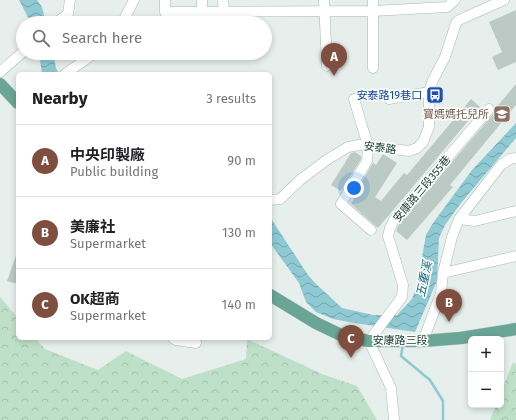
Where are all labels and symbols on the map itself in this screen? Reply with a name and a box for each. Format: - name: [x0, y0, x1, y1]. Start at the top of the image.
- pin: A: [321, 43, 347, 76]
- bus stop icon: 安泰路19巷口: [425, 85, 445, 105]
- place label: 安泰路19巷口: [356, 89, 422, 102]
- school or university icon: 寶媽媽托兒所: [492, 104, 512, 124]
- place label: 寶媽媽托兒所: [423, 108, 489, 121]
- street label: 安泰路: [363, 140, 397, 156]
- street label: 安康路三段355巷: [391, 153, 453, 225]
- your location: [344, 178, 364, 198]
- water label: 五重溪: [413, 258, 435, 298]
- pin: B: [436, 289, 462, 322]
- pin: C: [338, 325, 364, 358]
- street label: 安康路三段: [373, 334, 428, 347]

